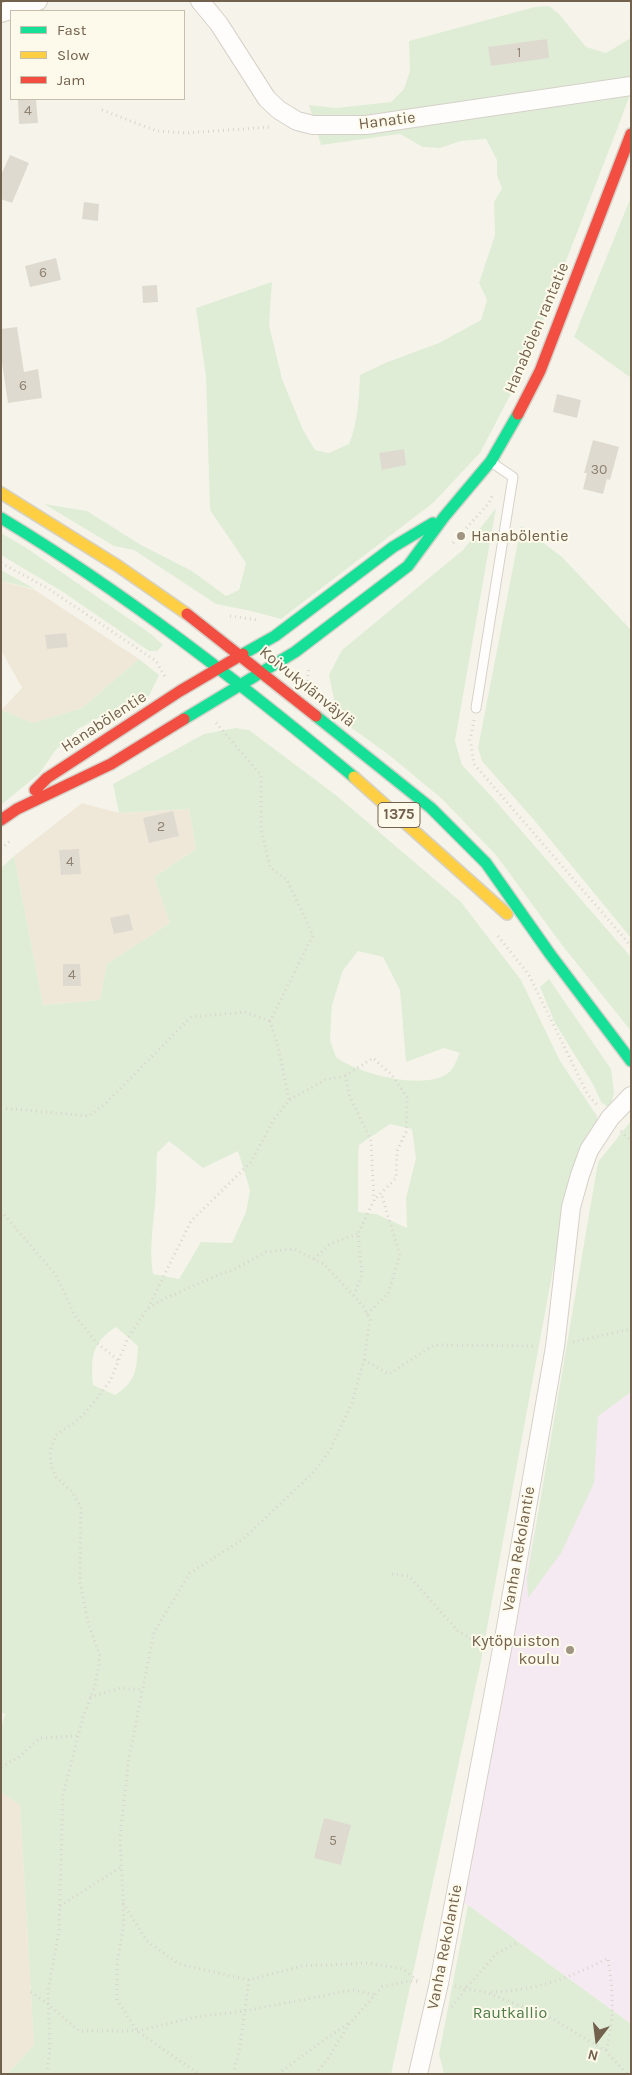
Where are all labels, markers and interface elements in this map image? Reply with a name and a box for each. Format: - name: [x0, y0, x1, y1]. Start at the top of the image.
- legend: [10, 10, 185, 100]
- text: Fast: [57, 21, 86, 39]
- house number: 1: [517, 45, 521, 61]
- text: Slow: [57, 46, 89, 64]
- text: Jam: [57, 71, 85, 89]
- house number: 4: [24, 103, 32, 119]
- street label: Hanatie: [358, 108, 416, 134]
- street label: Hanabölen rantatie: [501, 260, 573, 396]
- house number: 6: [39, 265, 47, 281]
- house number: 6: [19, 378, 27, 394]
- house number: 30: [591, 462, 607, 478]
- place label: Hanabölentie: [471, 526, 569, 546]
- marker: Hanabölentie: [455, 530, 467, 542]
- street label: Koivukylänväylä: [255, 643, 359, 731]
- street label: Hanabölentie: [58, 687, 150, 757]
- road number: 1375: [378, 802, 420, 828]
- house number: 2: [157, 819, 165, 835]
- house number: 4: [66, 854, 74, 870]
- house number: 4: [68, 967, 76, 983]
- street label: Vanha Rekolantie: [499, 1485, 539, 1613]
- place label: Kytöpuiston koulu: [471, 1631, 560, 1669]
- marker: Kytöpuiston koulu: [564, 1644, 576, 1656]
- house number: 5: [329, 1833, 337, 1849]
- street label: Vanha Rekolantie: [423, 1883, 467, 2011]
- park label: Rautkallio: [473, 2003, 547, 2023]
- north arrow: [572, 2015, 622, 2065]
- text: N: [586, 2045, 600, 2064]

